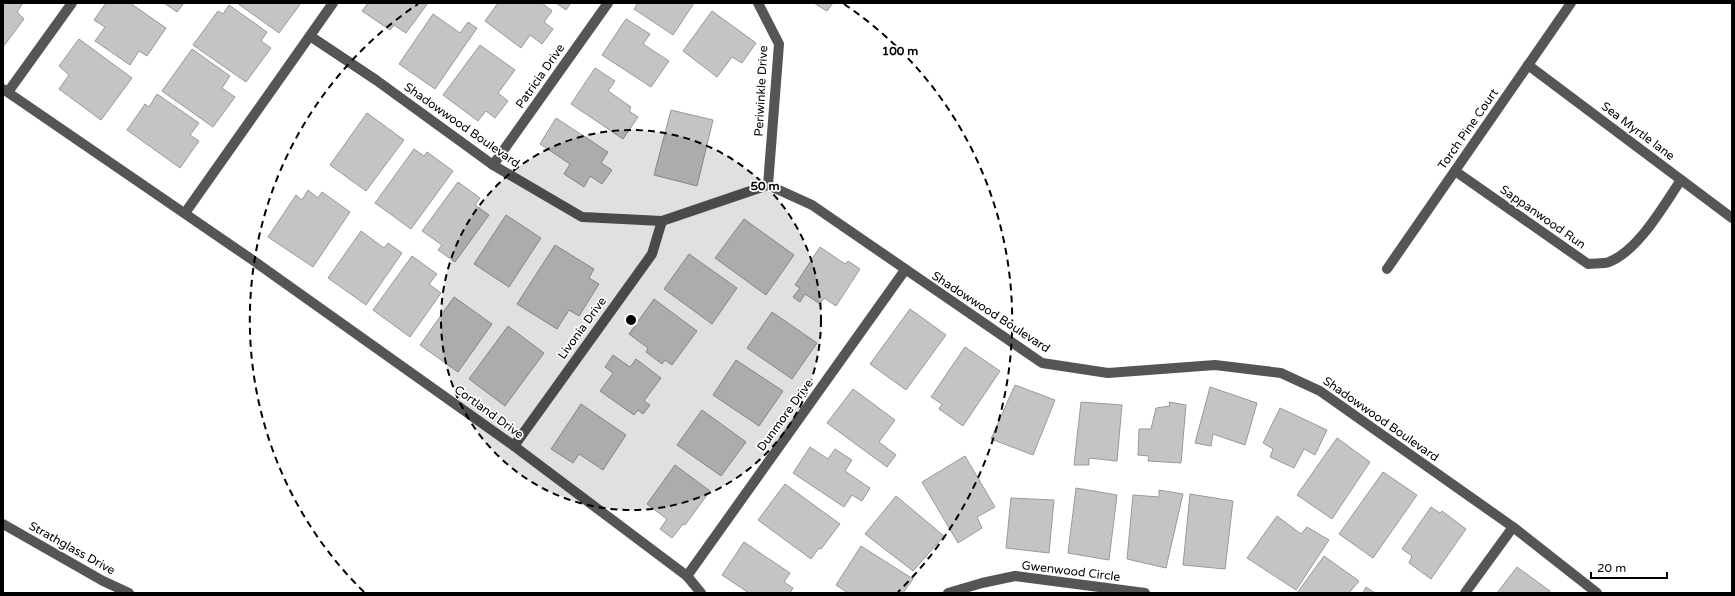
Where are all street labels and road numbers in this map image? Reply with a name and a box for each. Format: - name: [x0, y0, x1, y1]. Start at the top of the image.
- street label: Patricia Drive: [513, 41, 567, 111]
- street label: Periwinkle Drive: [752, 45, 770, 137]
- street label: Shadowwood Boulevard: [401, 80, 523, 170]
- street label: Torch Pine Court: [1435, 86, 1501, 172]
- street label: Sea Myrtle lane: [1599, 99, 1677, 163]
- street label: Sappanwood Run: [1498, 182, 1588, 252]
- street label: Shadowwood Boulevard: [929, 269, 1053, 355]
- street label: Livonia Drive: [555, 294, 609, 362]
- street label: Shadowwood Boulevard: [1320, 374, 1442, 464]
- street label: Dunmore Drive: [754, 376, 816, 454]
- street label: Cortland Drive: [452, 382, 526, 442]
- street label: Strathglass Drive: [26, 519, 118, 578]
- street label: Gwenwood Circle: [1021, 558, 1121, 584]

